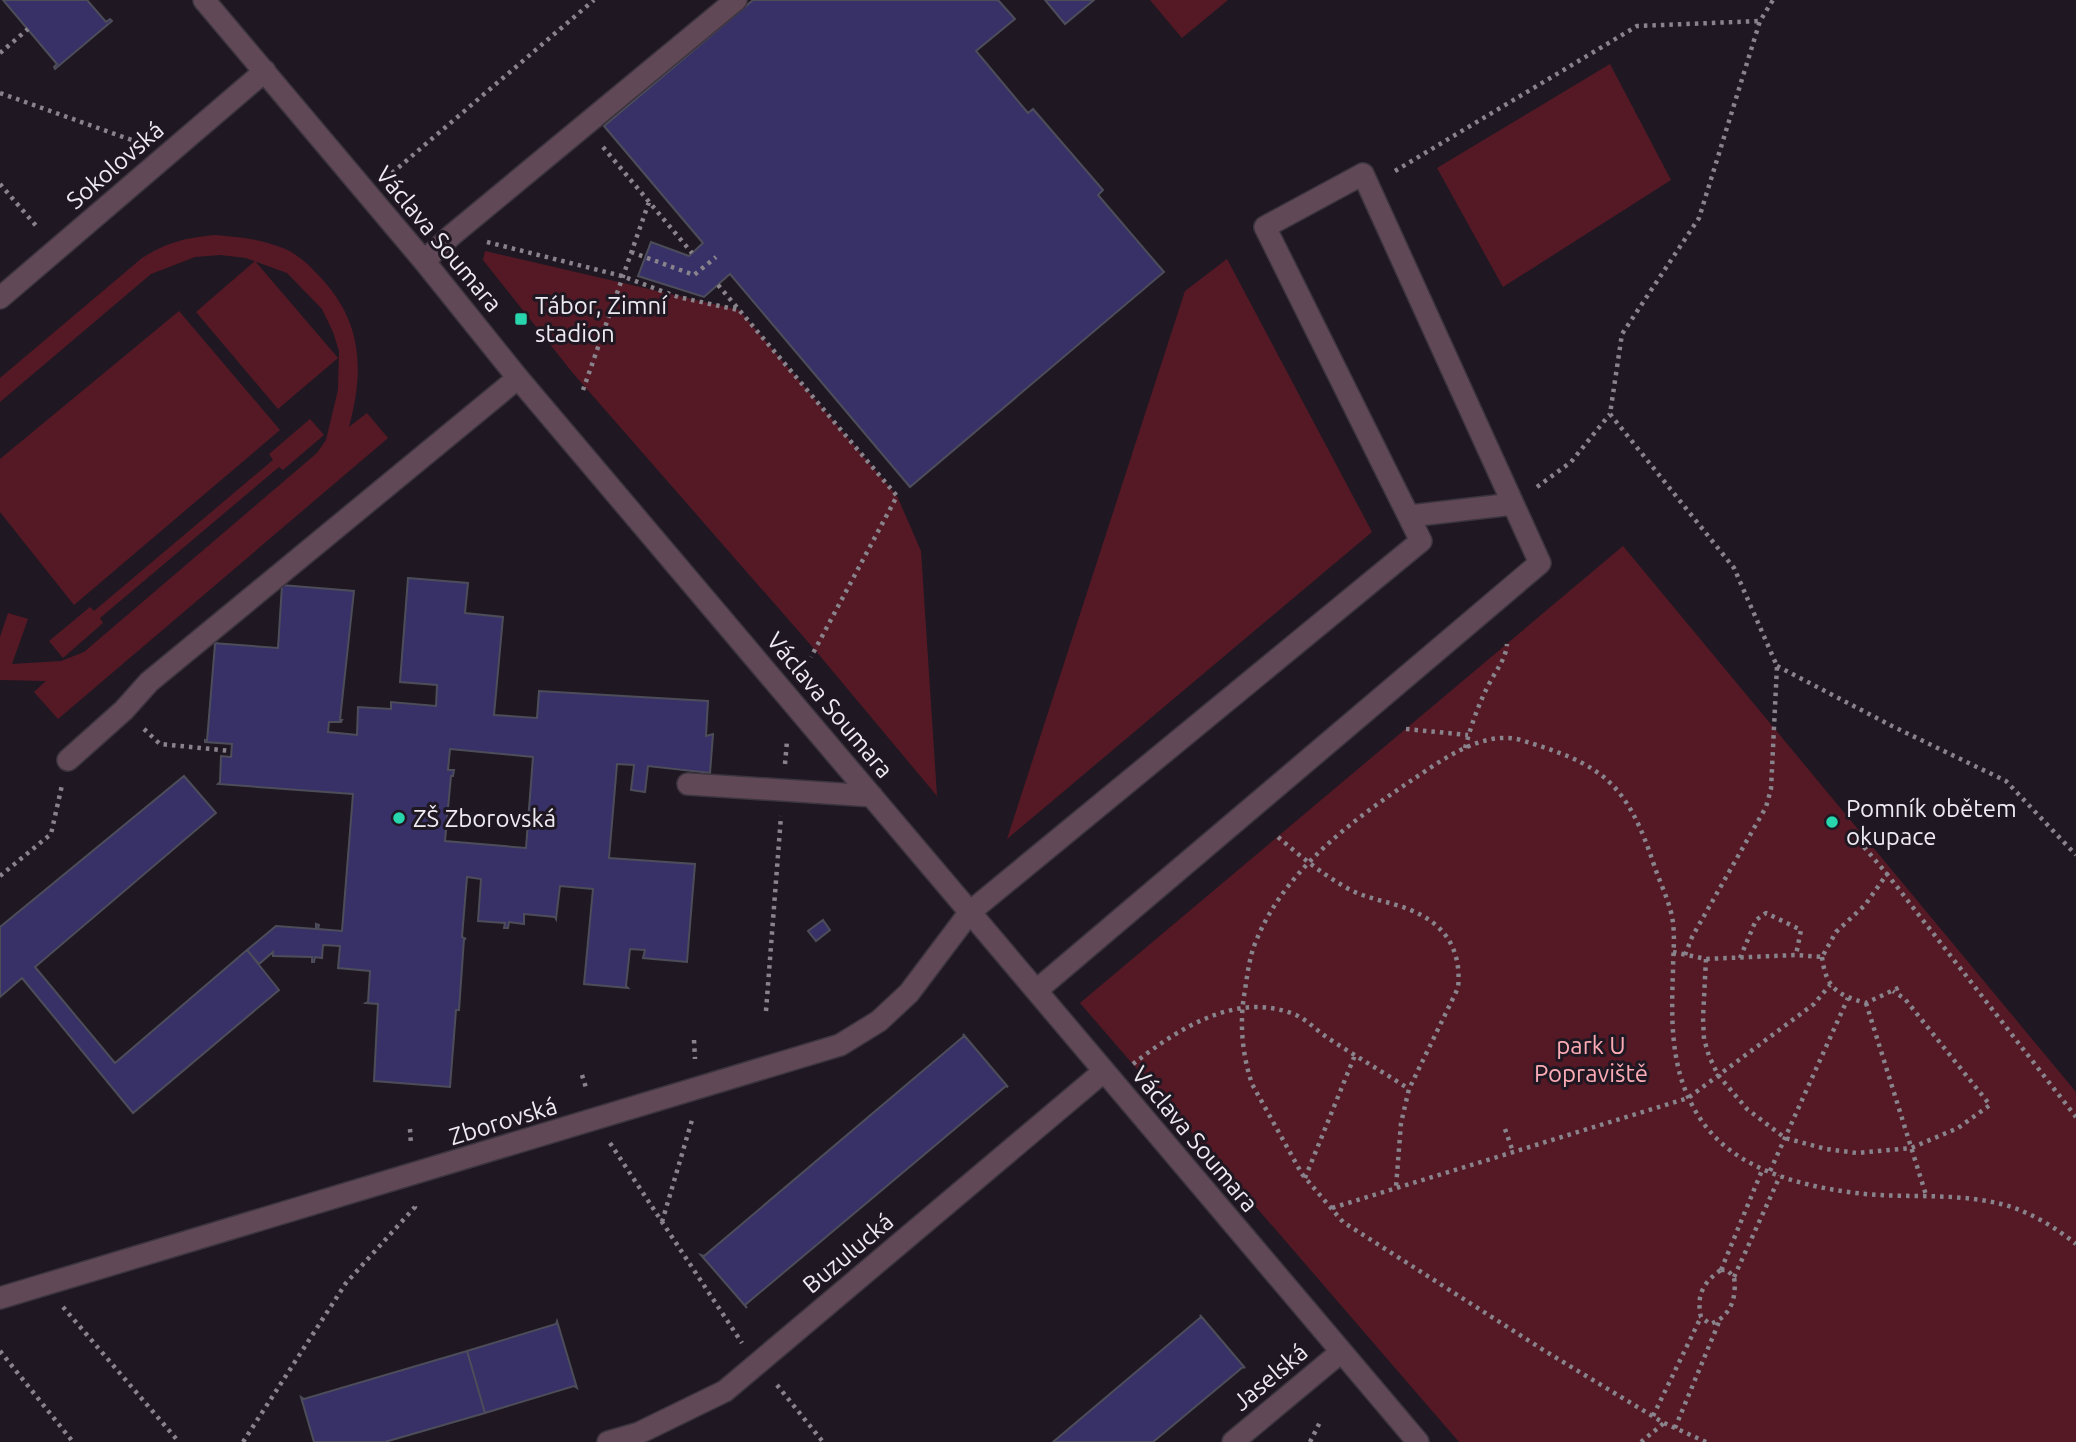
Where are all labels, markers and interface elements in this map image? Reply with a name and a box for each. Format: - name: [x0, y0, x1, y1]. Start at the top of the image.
- street label: Sokolovská: [61, 116, 169, 214]
- street label: Václava Soumara: [370, 161, 508, 317]
- place label: Tábor, Zimní stadion: [535, 292, 668, 347]
- marker: Tábor, Zimní stadion: [513, 311, 529, 327]
- street label: Václava Soumara: [761, 627, 899, 783]
- place label: Pomník obětem okupace: [1846, 795, 2017, 850]
- place label: ZŠ Zborovská: [413, 804, 556, 832]
- marker: ZŠ Zborovská: [391, 810, 407, 826]
- marker: Pomník obětem okupace: [1824, 814, 1840, 830]
- park label: park U Popraviště: [1534, 1032, 1648, 1087]
- street label: Václava Soumara: [1126, 1061, 1264, 1217]
- street label: Zborovská: [446, 1092, 560, 1150]
- street label: Buzulucká: [797, 1208, 899, 1298]
- street label: Jaselská: [1227, 1338, 1313, 1416]

